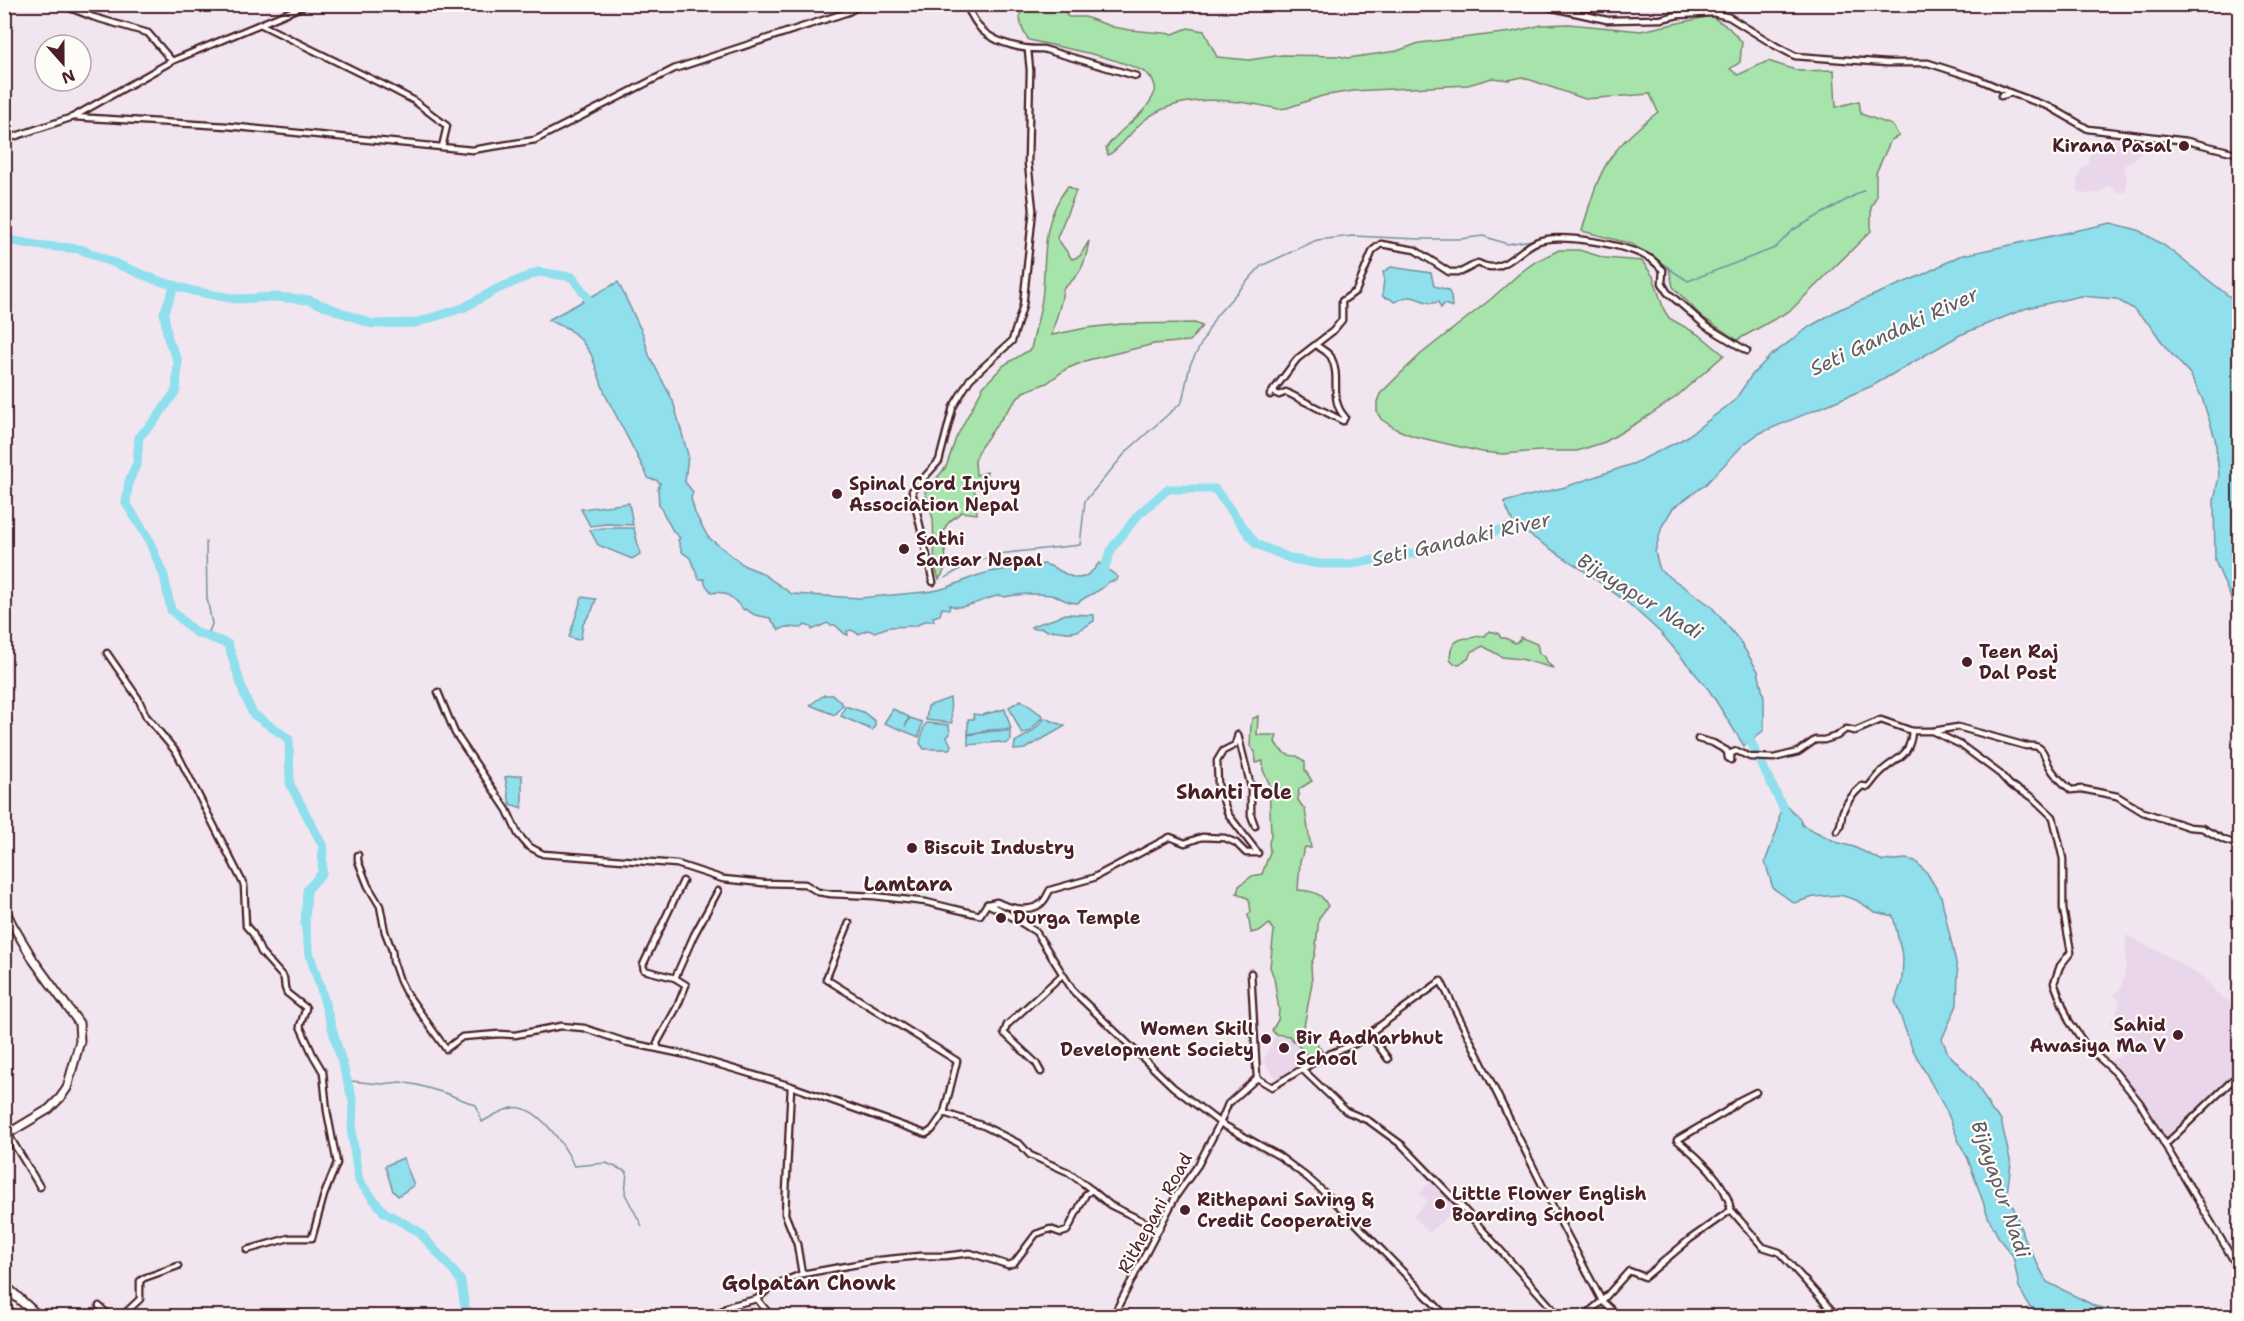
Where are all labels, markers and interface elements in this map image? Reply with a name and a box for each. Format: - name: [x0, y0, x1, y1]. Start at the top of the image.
- north arrow: [33, 33, 93, 93]
- text: N: [59, 64, 78, 89]
- place label: Kirana Pasal: [2052, 134, 2172, 158]
- marker: Kirana Pasal: [2177, 139, 2191, 153]
- water label: Seti Gandaki River: [1806, 280, 1983, 381]
- place label: Spinal Cord Injury Association Nepal: [849, 472, 1021, 517]
- marker: Spinal Cord Injury Association Nepal: [830, 487, 844, 501]
- water label: Seti Gandaki River: [1369, 506, 1554, 572]
- place label: Sathi Sansar Nepal: [916, 527, 1042, 572]
- marker: Sathi Sansar Nepal: [897, 542, 911, 556]
- water label: Bijayapur Nadi: [1572, 547, 1708, 645]
- place label: Teen Raj Dal Post: [1979, 640, 2058, 685]
- marker: Teen Raj Dal Post: [1960, 655, 1974, 669]
- district label: Shanti Tole: [1176, 779, 1292, 805]
- place label: Biscuit Industry: [924, 836, 1074, 860]
- marker: Biscuit Industry: [905, 841, 919, 855]
- district label: Lamtara: [864, 871, 953, 897]
- place label: Durga Temple: [1013, 906, 1141, 930]
- marker: Durga Temple: [994, 911, 1008, 925]
- place label: Sahid Awasiya Ma V: [2030, 1013, 2166, 1058]
- place label: Women Skill Development Society: [1060, 1017, 1254, 1062]
- place label: Bir Aadharbhut School: [1296, 1026, 1443, 1071]
- marker: Sahid Awasiya Ma V: [2171, 1028, 2185, 1042]
- marker: Women Skill Development Society: [1259, 1032, 1273, 1046]
- marker: Bir Aadharbhut School: [1277, 1041, 1291, 1055]
- water label: Bijayapur Nadi: [1965, 1117, 2037, 1261]
- street label: Rithepani Road: [1112, 1148, 1198, 1278]
- place label: Little Flower English Boarding School: [1452, 1182, 1647, 1227]
- place label: Rithepani Saving & Credit Cooperative: [1197, 1188, 1375, 1233]
- marker: Little Flower English Boarding School: [1433, 1197, 1447, 1211]
- marker: Rithepani Saving & Credit Cooperative: [1178, 1203, 1192, 1217]
- district label: Golpatan Chowk: [722, 1270, 896, 1296]

